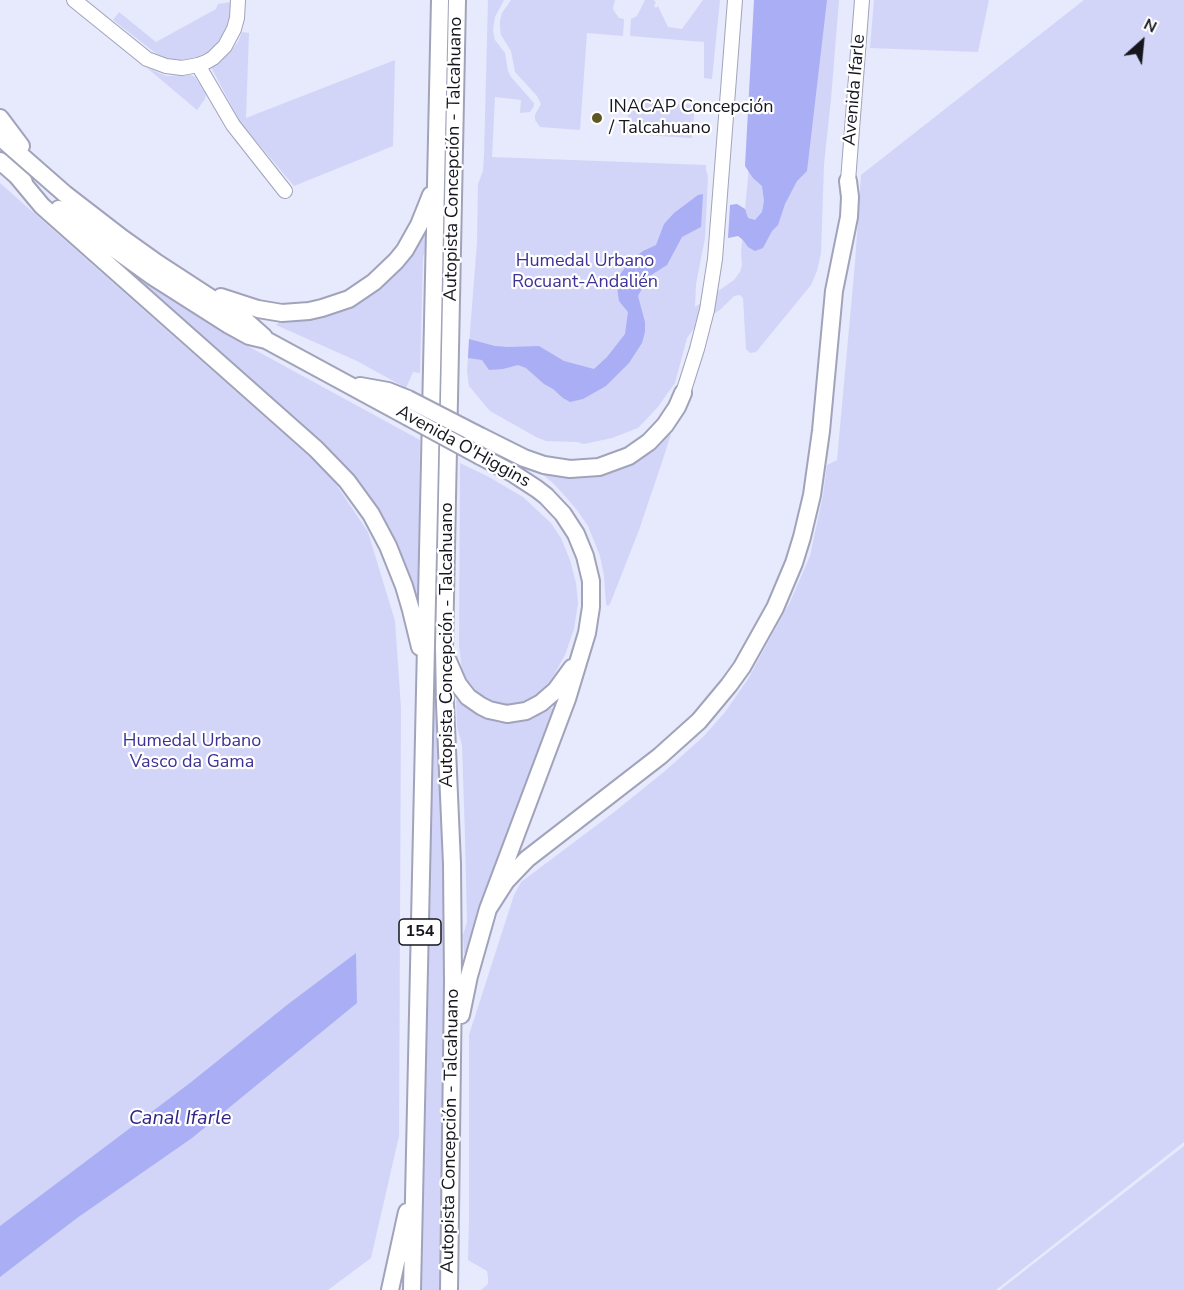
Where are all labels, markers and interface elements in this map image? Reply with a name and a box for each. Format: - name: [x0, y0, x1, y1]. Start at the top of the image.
- north arrow: [1112, 12, 1172, 72]
- text: N: [1140, 13, 1160, 38]
- street label: Autopista Concepción - Talcahuano: [441, 16, 467, 302]
- street label: Avenida Ifarle: [839, 33, 871, 147]
- place label: INACAP Concepción / Talcahuano: [609, 97, 773, 140]
- marker: INACAP Concepción / Talcahuano: [590, 111, 604, 125]
- park label: Humedal Urbano Rocuant-Andalién: [512, 251, 658, 294]
- street label: Avenida O'Higgins: [392, 401, 534, 493]
- street label: Autopista Concepción - Talcahuano: [437, 503, 459, 787]
- park label: Humedal Urbano Vasco da Gama: [123, 731, 261, 774]
- road number: 154: [399, 919, 441, 945]
- street label: Autopista Concepción - Talcahuano: [438, 988, 464, 1274]
- water label: Canal Ifarle: [129, 1107, 231, 1131]

